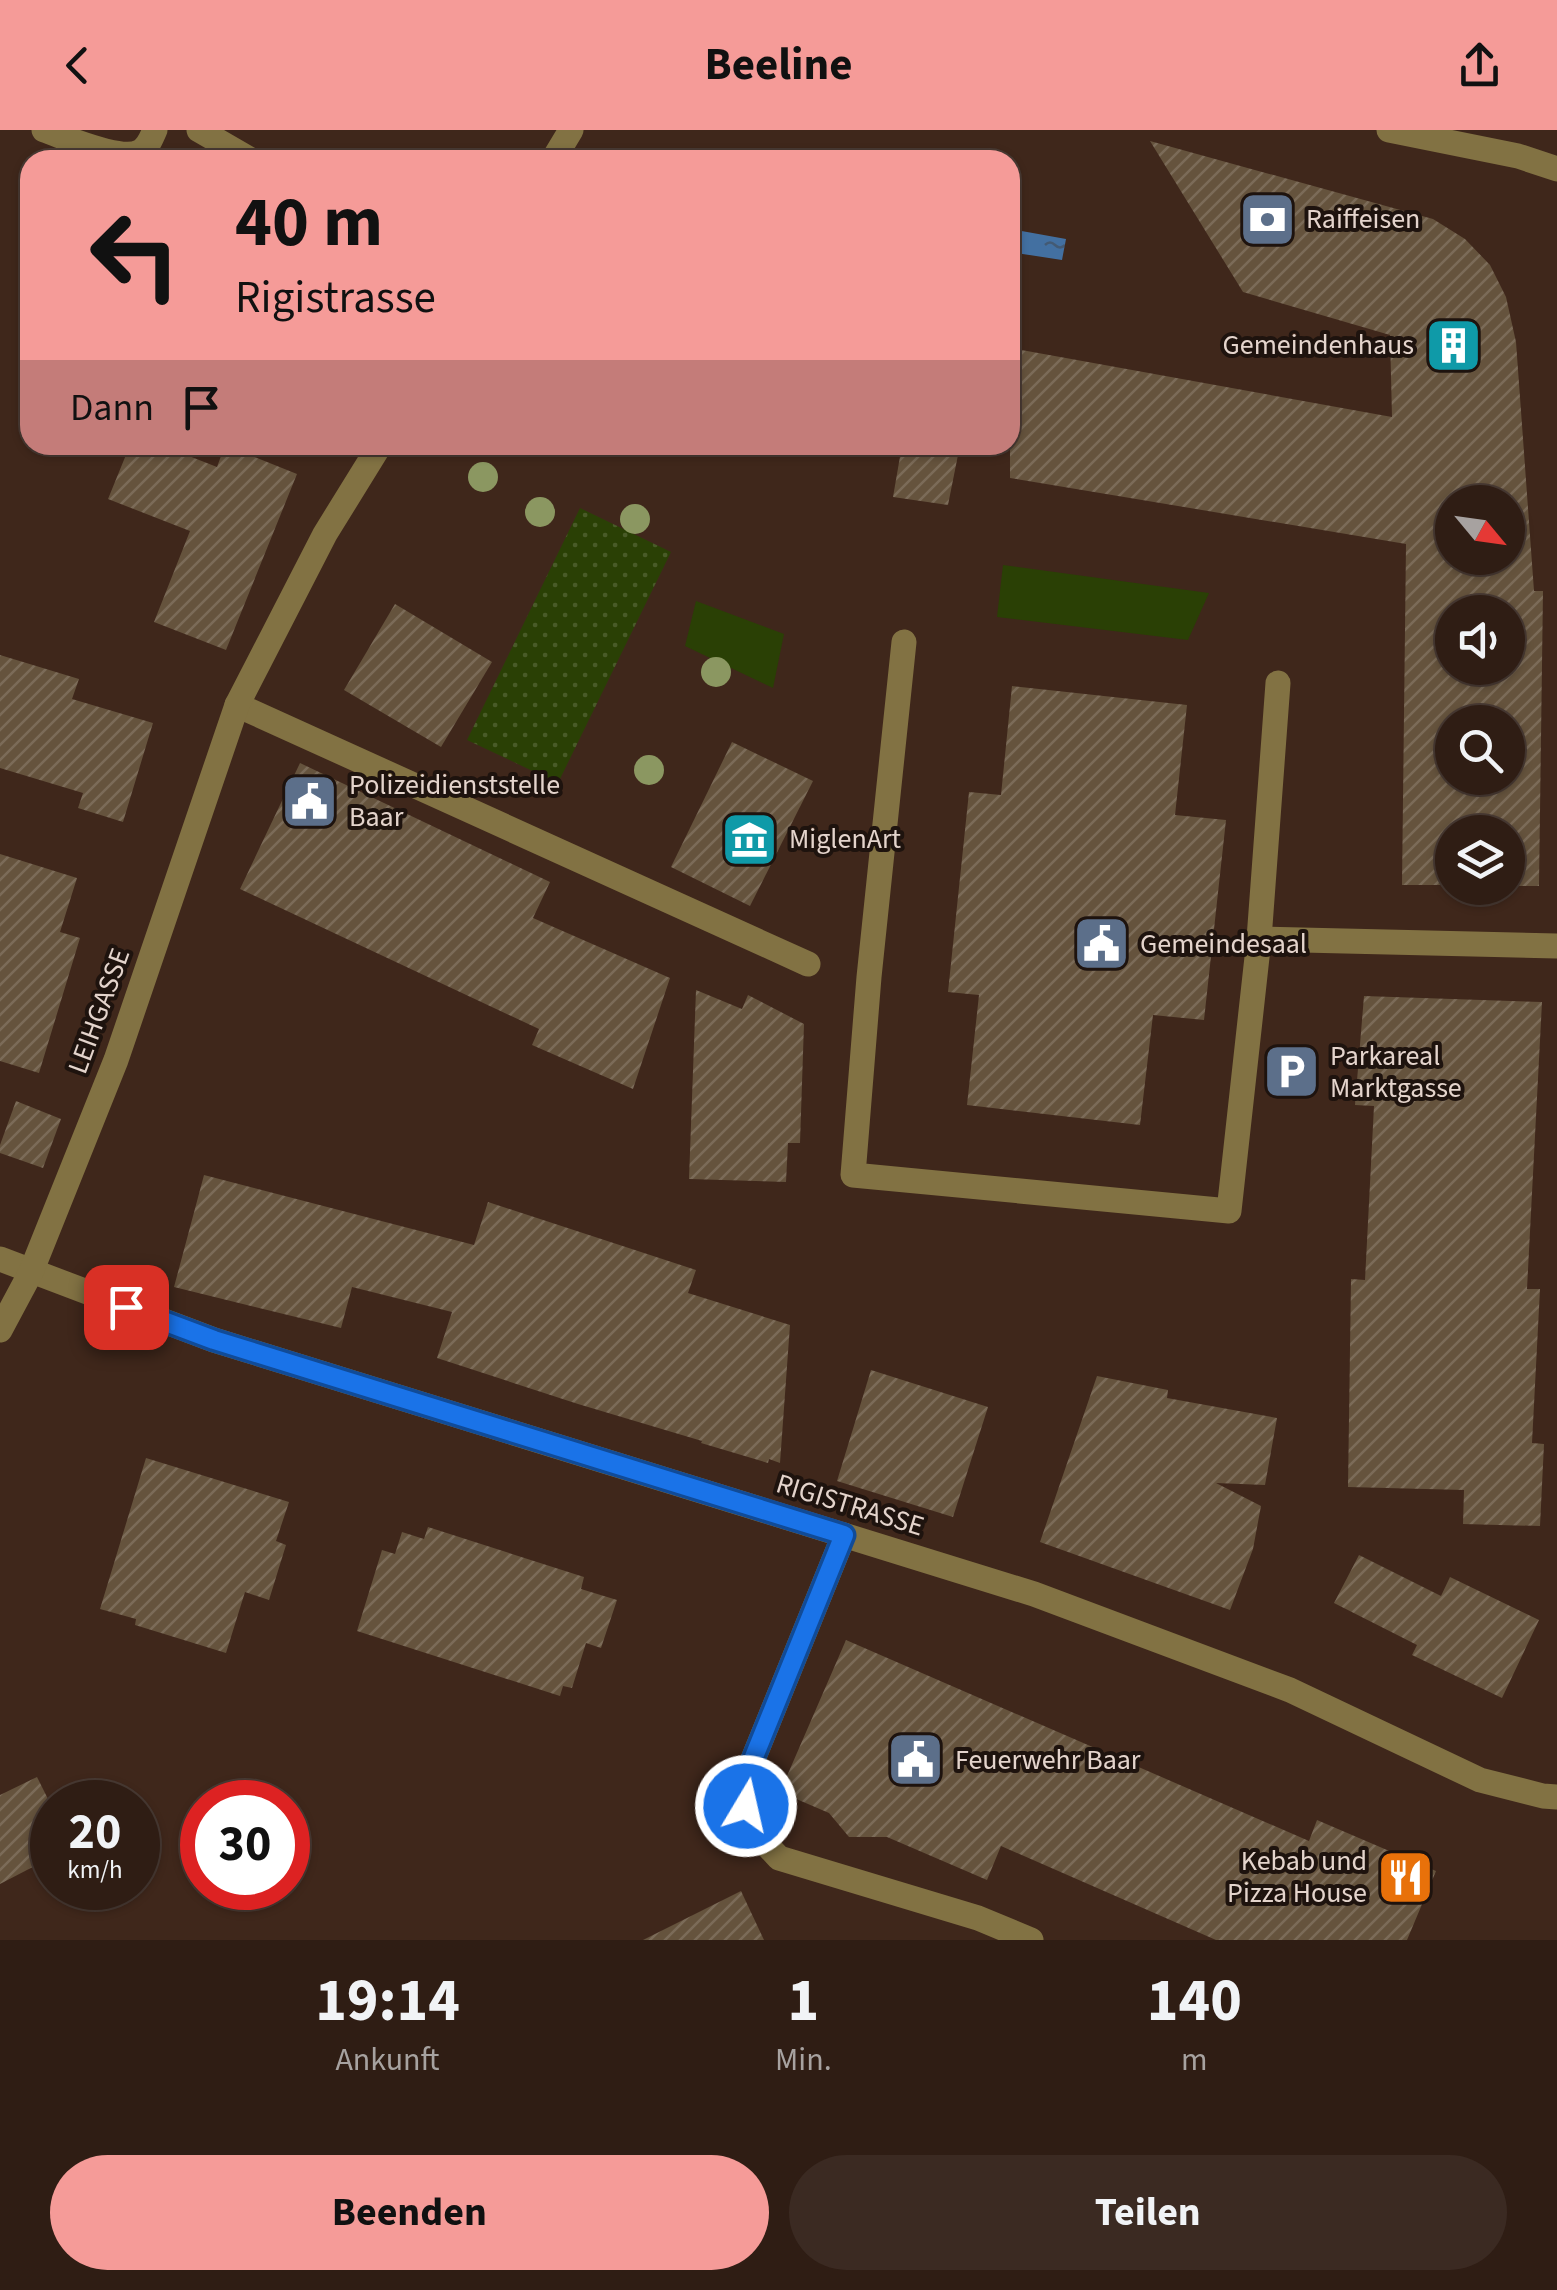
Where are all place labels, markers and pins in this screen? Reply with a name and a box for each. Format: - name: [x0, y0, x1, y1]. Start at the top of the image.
- bank icon: Raiffeisen: [1237, 189, 1297, 249]
- place label: Raiffeisen: [1306, 199, 1420, 239]
- building icon: Gemeindenhaus: [1423, 315, 1483, 375]
- place label: Gemeindenhaus: [1222, 325, 1414, 365]
- place label: Polizeidienststelle Baar: [349, 765, 560, 837]
- public building icon: Polizeidienststelle Baar: [280, 771, 340, 831]
- museum icon: MiglenArt: [720, 809, 780, 869]
- place label: MiglenArt: [789, 819, 902, 859]
- public building icon: Gemeindesaal: [1071, 914, 1131, 974]
- place label: Gemeindesaal: [1140, 924, 1307, 964]
- place label: Parkareal Marktgasse: [1330, 1036, 1462, 1108]
- parking icon: Parkareal Marktgasse: [1261, 1042, 1321, 1102]
- pin: [84, 1265, 169, 1350]
- public building icon: Feuerwehr Baar: [886, 1730, 946, 1790]
- place label: Feuerwehr Baar: [955, 1740, 1141, 1780]
- place label: Kebab und Pizza House: [1227, 1841, 1367, 1913]
- restaurant icon: Kebab und Pizza House: [1376, 1847, 1436, 1907]

